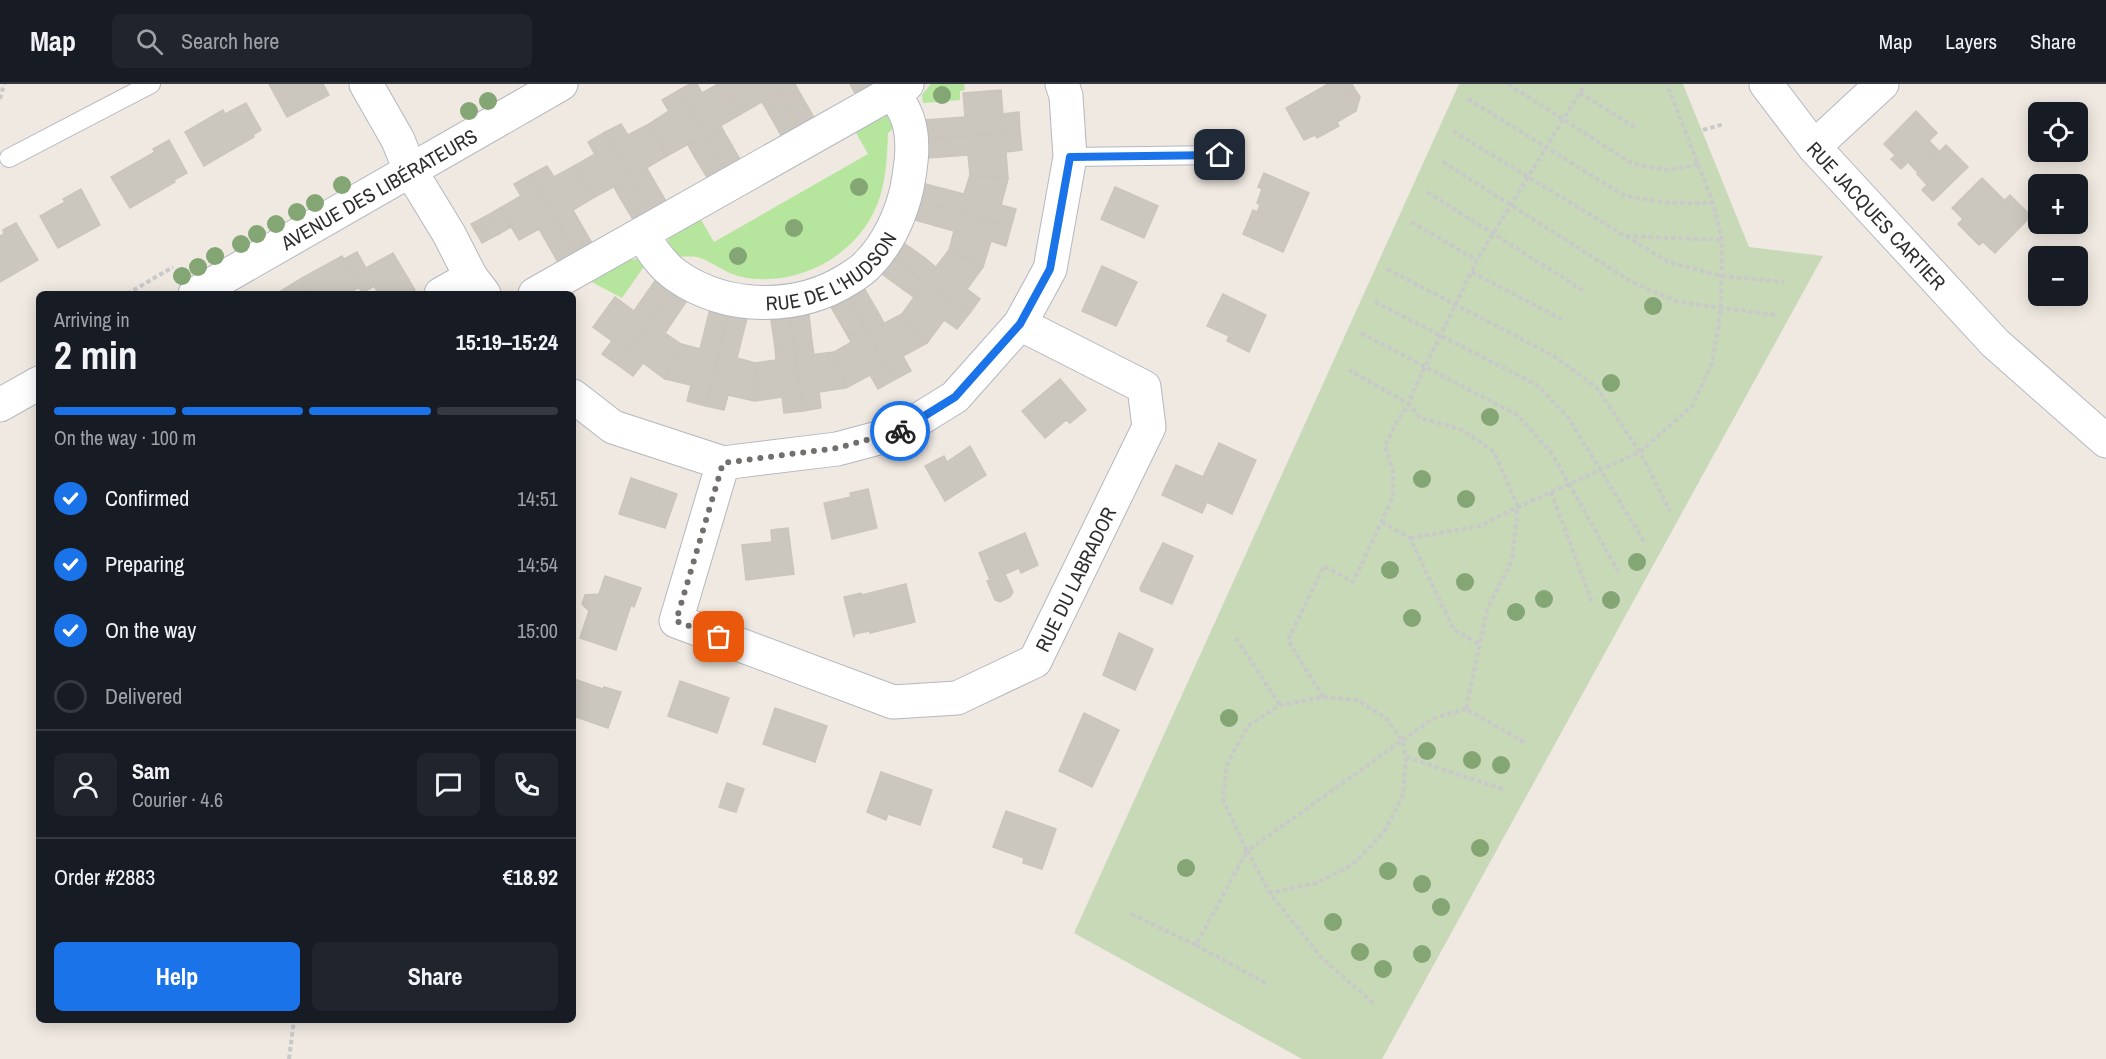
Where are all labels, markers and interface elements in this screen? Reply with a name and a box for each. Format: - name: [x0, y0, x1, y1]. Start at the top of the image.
- search box: [112, 14, 532, 68]
- text: Map: [30, 22, 76, 60]
- icon: search: [133, 25, 166, 58]
- text: Search here: [181, 26, 279, 56]
- text: Map: [1879, 27, 1912, 56]
- text: Layers: [1945, 27, 1997, 56]
- text: Share: [2030, 27, 2076, 56]
- map controls: [2028, 102, 2088, 306]
- button: locate: [2028, 102, 2088, 162]
- street label: AVENUE DES LIBÉRATEURS: [275, 122, 482, 256]
- pin: [1194, 129, 1245, 180]
- street label: RUE JACQUES CARTIER: [1802, 135, 1952, 295]
- icon: home: [1203, 138, 1236, 171]
- button: +: [2028, 174, 2088, 234]
- street label: RUE DE L'HUDSON: [765, 227, 902, 316]
- button: −: [2028, 246, 2088, 306]
- text: Arriving in: [54, 306, 130, 333]
- text: 15:19–15:24: [456, 327, 558, 357]
- text: 2 min: [54, 329, 138, 381]
- courier: [870, 401, 930, 461]
- icon: bike: [884, 415, 917, 448]
- text: On the way · 100 m: [54, 424, 196, 451]
- icon: check: [54, 482, 87, 515]
- text: Confirmed: [105, 483, 189, 513]
- text: 14:51: [517, 485, 558, 512]
- street label: RUE DU LABRADOR: [1028, 502, 1122, 656]
- icon: check: [54, 548, 87, 581]
- text: Preparing: [105, 549, 184, 579]
- text: 14:54: [517, 551, 558, 578]
- pin: [693, 611, 744, 662]
- icon: check: [54, 614, 87, 647]
- text: On the way: [105, 615, 196, 645]
- text: 15:00: [517, 617, 558, 644]
- icon: bag: [702, 620, 735, 653]
- text: Delivered: [105, 681, 182, 711]
- button: person: [54, 753, 117, 816]
- button: chat: [417, 753, 480, 816]
- button: phone: [495, 753, 558, 816]
- text: Sam: [132, 756, 170, 786]
- text: Courier · 4.6: [132, 786, 223, 813]
- text: Order #2883: [54, 862, 155, 892]
- text: €18.92: [503, 862, 558, 892]
- button: Help: [54, 942, 300, 1011]
- button: Share: [312, 942, 558, 1011]

